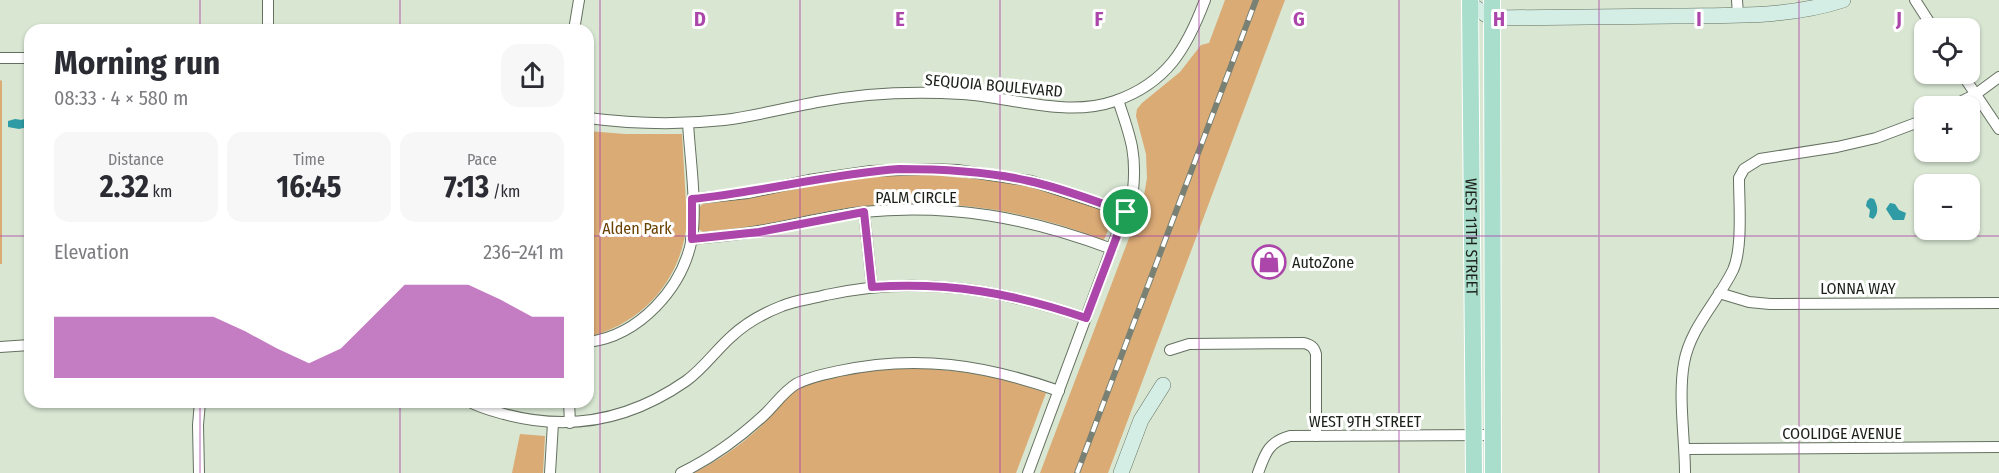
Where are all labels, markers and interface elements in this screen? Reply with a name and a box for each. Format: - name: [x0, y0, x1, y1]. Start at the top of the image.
- text: D: [694, 7, 706, 31]
- text: E: [895, 7, 905, 31]
- text: F: [1095, 7, 1104, 31]
- text: G: [1293, 7, 1305, 31]
- text: H: [1493, 7, 1505, 31]
- text: I: [1696, 7, 1702, 31]
- text: J: [1895, 7, 1902, 31]
- map controls: [1914, 18, 1980, 240]
- button: locate: [1914, 18, 1980, 84]
- text: Morning run: [54, 43, 220, 83]
- button: share: [501, 44, 564, 107]
- street label: SEQUOIA BOULEVARD: [924, 70, 1064, 101]
- text: 08:33 · 4 × 580 m: [54, 86, 188, 110]
- button: +: [1914, 96, 1980, 162]
- text: Distance: [108, 150, 164, 169]
- text: Time: [293, 150, 325, 169]
- text: Pace: [467, 150, 497, 169]
- text: 2.32: [100, 169, 149, 205]
- text: 16:45: [277, 169, 341, 205]
- text: 7:13: [444, 169, 489, 205]
- button: −: [1914, 174, 1980, 240]
- street label: WEST 11TH STREET: [1462, 178, 1482, 296]
- text: km: [149, 182, 172, 201]
- text: /km: [489, 182, 520, 201]
- pin: [1100, 186, 1151, 237]
- street label: PALM CIRCLE: [875, 188, 957, 207]
- icon: arrive: [1109, 195, 1142, 228]
- park label: Alden Park: [602, 219, 672, 238]
- text: Elevation: [54, 240, 129, 264]
- text: 236–241 m: [483, 240, 564, 264]
- shop icon: AutoZone: [1251, 244, 1287, 280]
- place label: AutoZone: [1292, 253, 1354, 272]
- street label: LONNA WAY: [1820, 279, 1896, 298]
- street label: WEST 9TH STREET: [1309, 412, 1422, 431]
- street label: COOLIDGE AVENUE: [1782, 424, 1902, 443]

